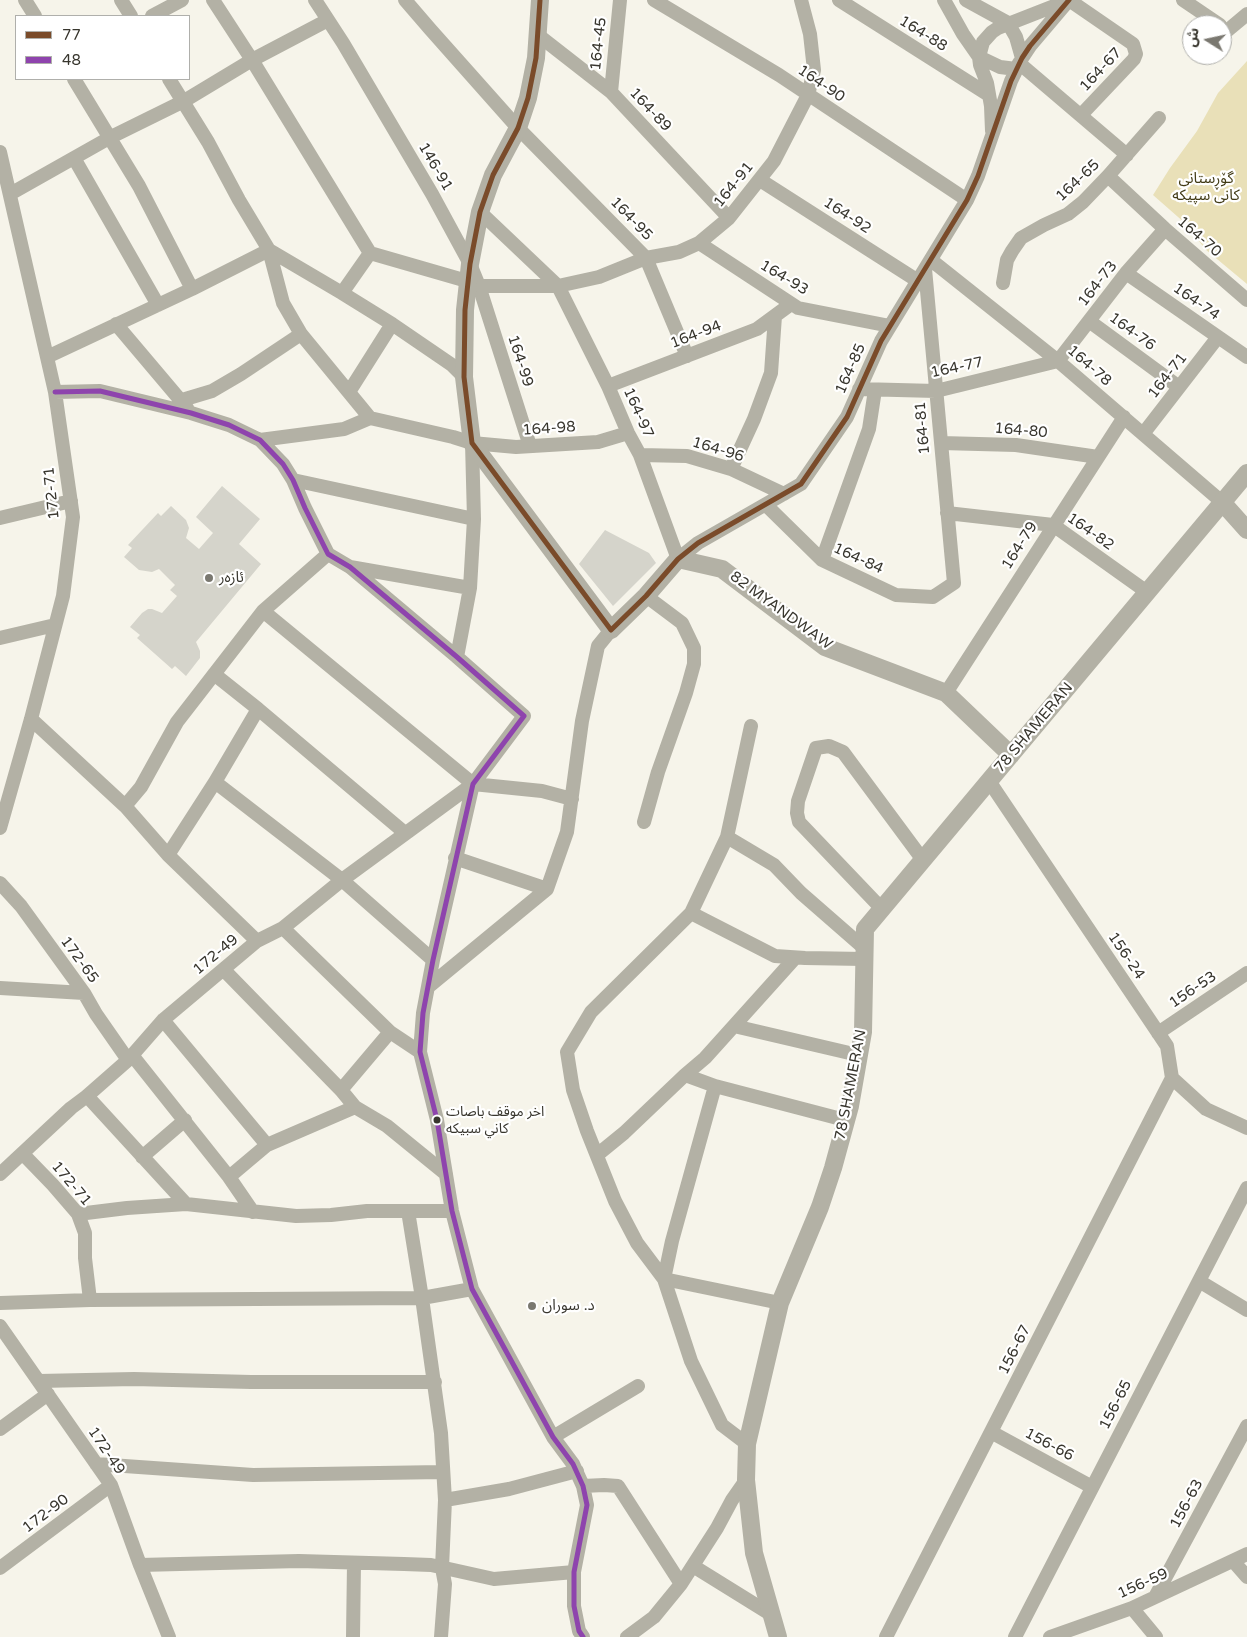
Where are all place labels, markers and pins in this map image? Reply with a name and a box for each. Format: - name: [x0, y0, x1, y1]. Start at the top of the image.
- place label: ئازەر: [219, 569, 244, 587]
- marker: ئازەر: [203, 572, 215, 584]
- place label: اخر موقف باصات كاني سبيكه: [446, 1104, 544, 1136]
- marker: اخر موقف باصات كاني سبيكه: [432, 1115, 442, 1125]
- place label: د. سوران: [542, 1297, 595, 1315]
- marker: د. سوران: [526, 1300, 538, 1312]

